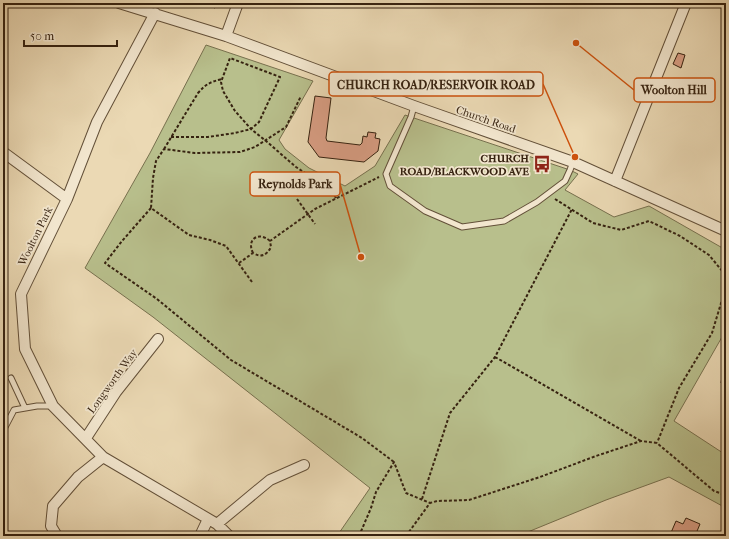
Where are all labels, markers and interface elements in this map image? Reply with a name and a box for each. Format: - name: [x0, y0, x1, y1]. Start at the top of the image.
- scale bar: [24, 22, 117, 48]
- text: 50 m: [30, 29, 54, 43]
- callout: CHURCH ROAD/RESERVOIR ROAD: [329, 72, 543, 96]
- text: CHURCH ROAD/RESERVOIR ROAD: [337, 78, 535, 92]
- callout: Woolton Hill: [634, 78, 715, 102]
- text: Woolton Hill: [640, 83, 708, 97]
- street label: Church Road: [454, 103, 518, 136]
- place label: CHURCH ROAD/BLACKWOOD AVE: [400, 152, 529, 178]
- bus stop icon: CHURCH ROAD/BLACKWOOD AVE: [532, 154, 552, 174]
- callout: Reynolds Park: [250, 172, 340, 196]
- text: Reynolds Park: [258, 177, 333, 192]
- street label: Woolton Park: [15, 204, 55, 269]
- street label: Longworth Way: [85, 346, 141, 416]

